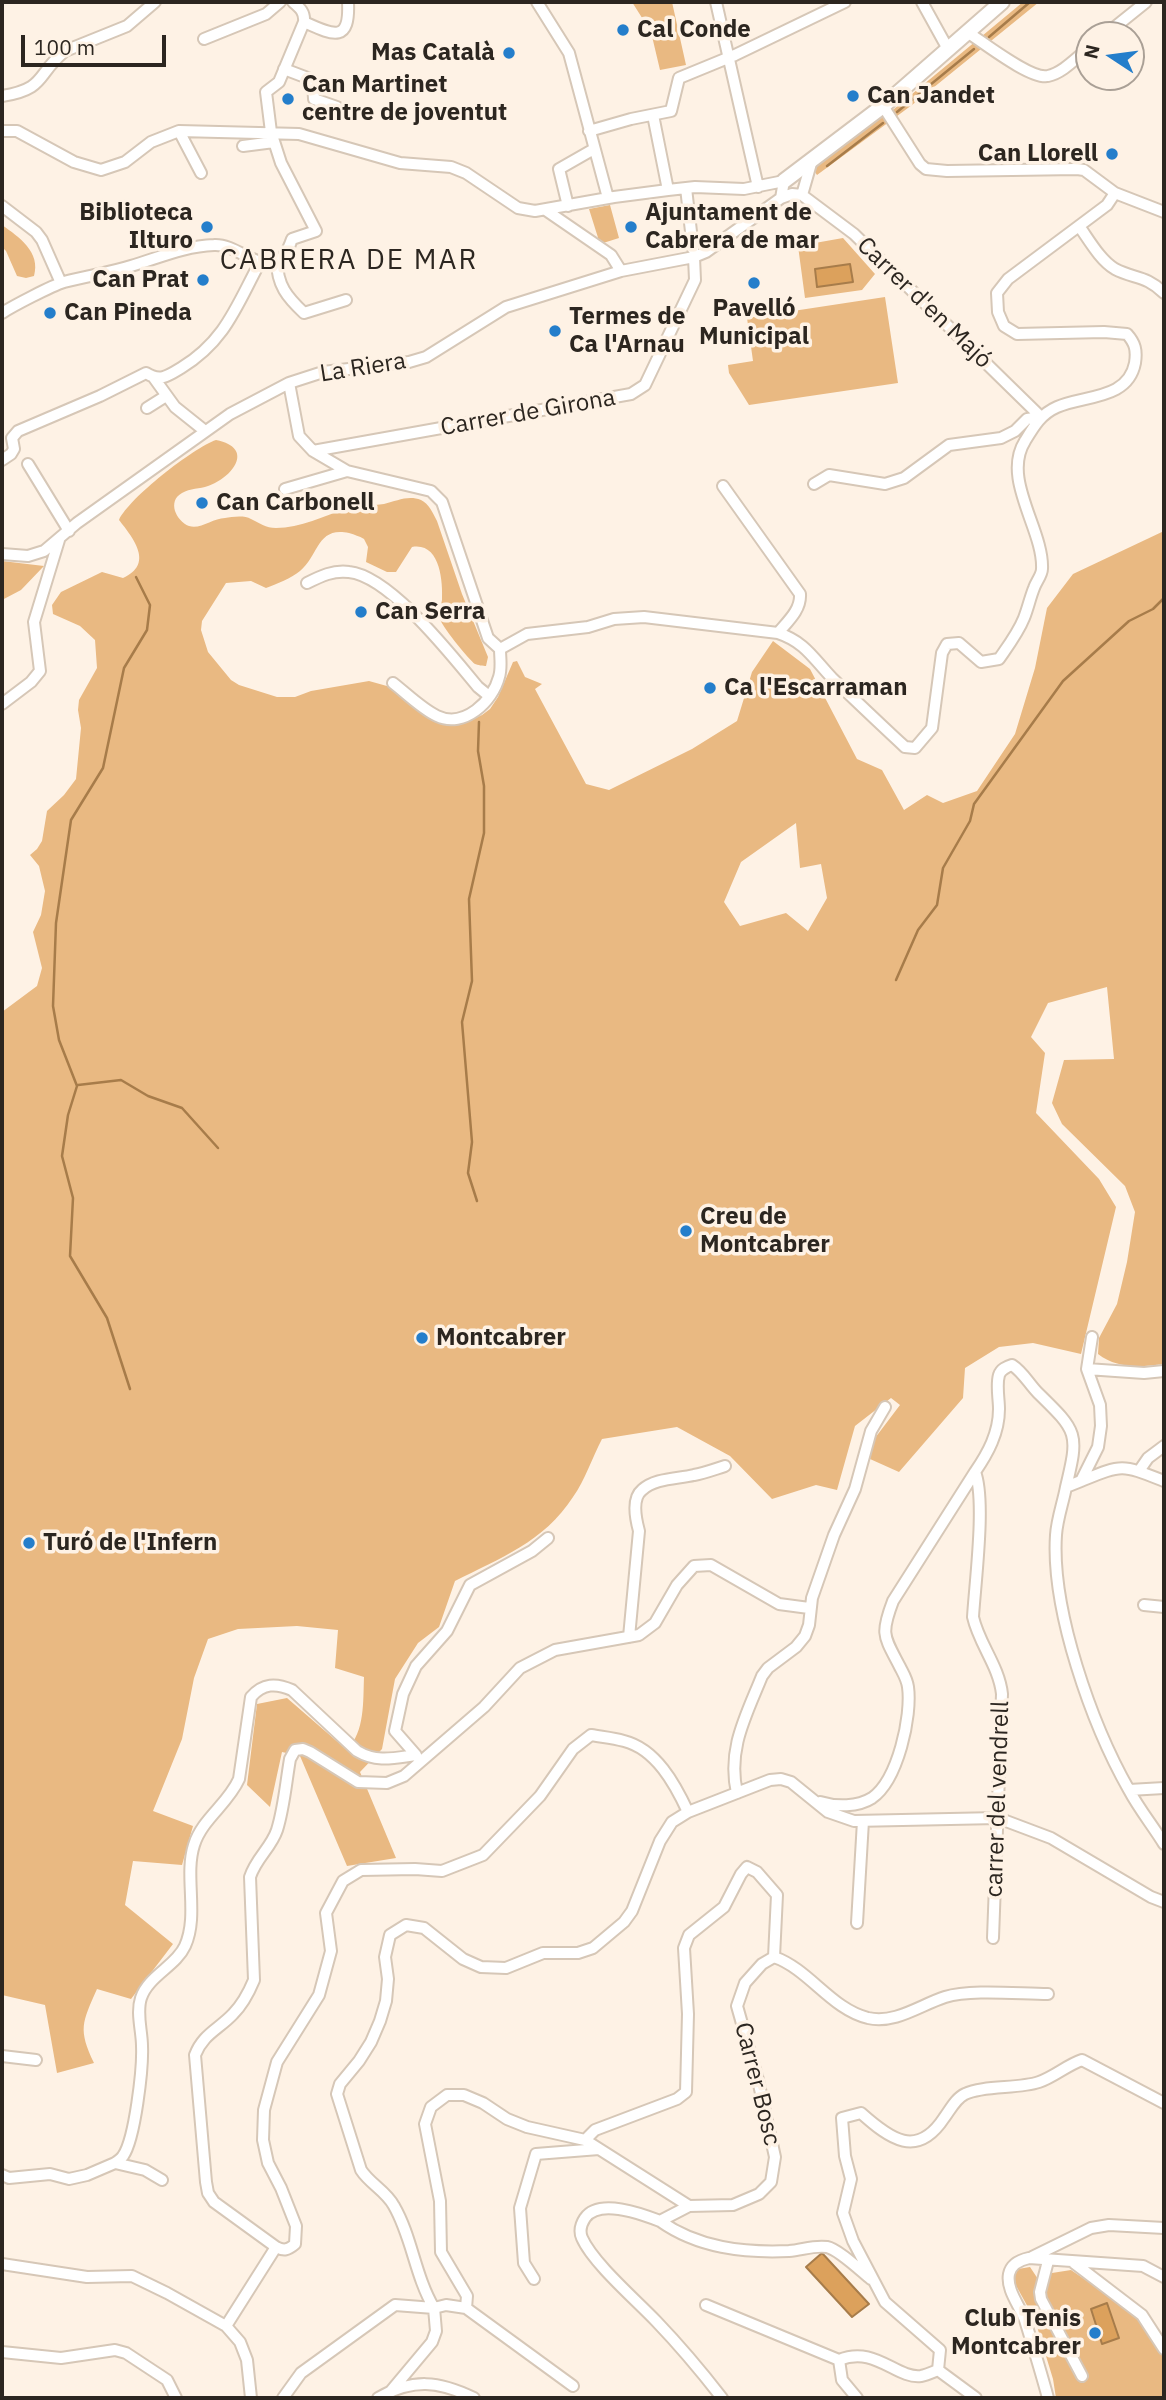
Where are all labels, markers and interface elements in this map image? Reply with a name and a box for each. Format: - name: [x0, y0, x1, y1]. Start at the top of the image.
- place label: Cal Conde: [637, 16, 751, 44]
- scale bar: [24, 21, 170, 65]
- north arrow: [1075, 21, 1145, 91]
- marker: Cal Conde: [615, 22, 631, 38]
- text: 100 m: [34, 33, 95, 61]
- place label: Mas Català: [371, 39, 495, 67]
- text: N: [1078, 42, 1105, 61]
- marker: Mas Català: [501, 45, 517, 61]
- place label: Can Martinet centre de joventut: [302, 71, 507, 127]
- place label: Can Jandet: [867, 82, 995, 110]
- marker: Can Jandet: [845, 88, 861, 104]
- marker: Can Martinet centre de joventut: [280, 91, 296, 107]
- place label: Can Llorell: [978, 140, 1098, 168]
- marker: Can Llorell: [1104, 146, 1120, 162]
- place label: Biblioteca Ilturo: [79, 199, 193, 255]
- place label: Ajuntament de Cabrera de mar: [645, 199, 819, 255]
- marker: Biblioteca Ilturo: [199, 219, 215, 235]
- marker: Ajuntament de Cabrera de mar: [623, 219, 639, 235]
- street label: Carrer d'en Majó: [851, 231, 997, 375]
- district label: CABRERA DE MAR: [221, 244, 477, 278]
- place label: Can Prat: [92, 266, 189, 294]
- marker: Can Prat: [195, 272, 211, 288]
- marker: Pavelló Municipal: [746, 275, 762, 291]
- place label: Pavelló Municipal: [699, 295, 809, 351]
- place label: Can Pineda: [64, 299, 192, 327]
- place label: Termes de Ca l'Arnau: [569, 303, 685, 359]
- marker: Can Pineda: [42, 305, 58, 321]
- marker: Termes de Ca l'Arnau: [547, 323, 563, 339]
- street label: La Riera: [318, 347, 408, 389]
- street label: Carrer de Girona: [438, 383, 618, 443]
- place label: Can Carbonell: [216, 489, 374, 517]
- marker: Can Carbonell: [194, 495, 210, 511]
- place label: Can Serra: [375, 598, 485, 626]
- marker: Can Serra: [353, 604, 369, 620]
- place label: Ca l'Escarraman: [724, 674, 908, 702]
- marker: Ca l'Escarraman: [702, 680, 718, 696]
- place label: Creu de Montcabrer: [700, 1203, 830, 1259]
- marker: Creu de Montcabrer: [678, 1223, 694, 1239]
- place label: Montcabrer: [436, 1324, 566, 1352]
- marker: Montcabrer: [414, 1330, 430, 1346]
- place label: Turó de l'Infern: [43, 1529, 217, 1557]
- marker: Turó de l'Infern: [21, 1535, 37, 1551]
- street label: carrer del vendrell: [980, 1700, 1016, 1898]
- street label: Carrer Bosc: [728, 2020, 786, 2148]
- place label: Club Tenis Montcabrer: [951, 2305, 1081, 2361]
- marker: Club Tenis Montcabrer: [1087, 2325, 1103, 2341]

